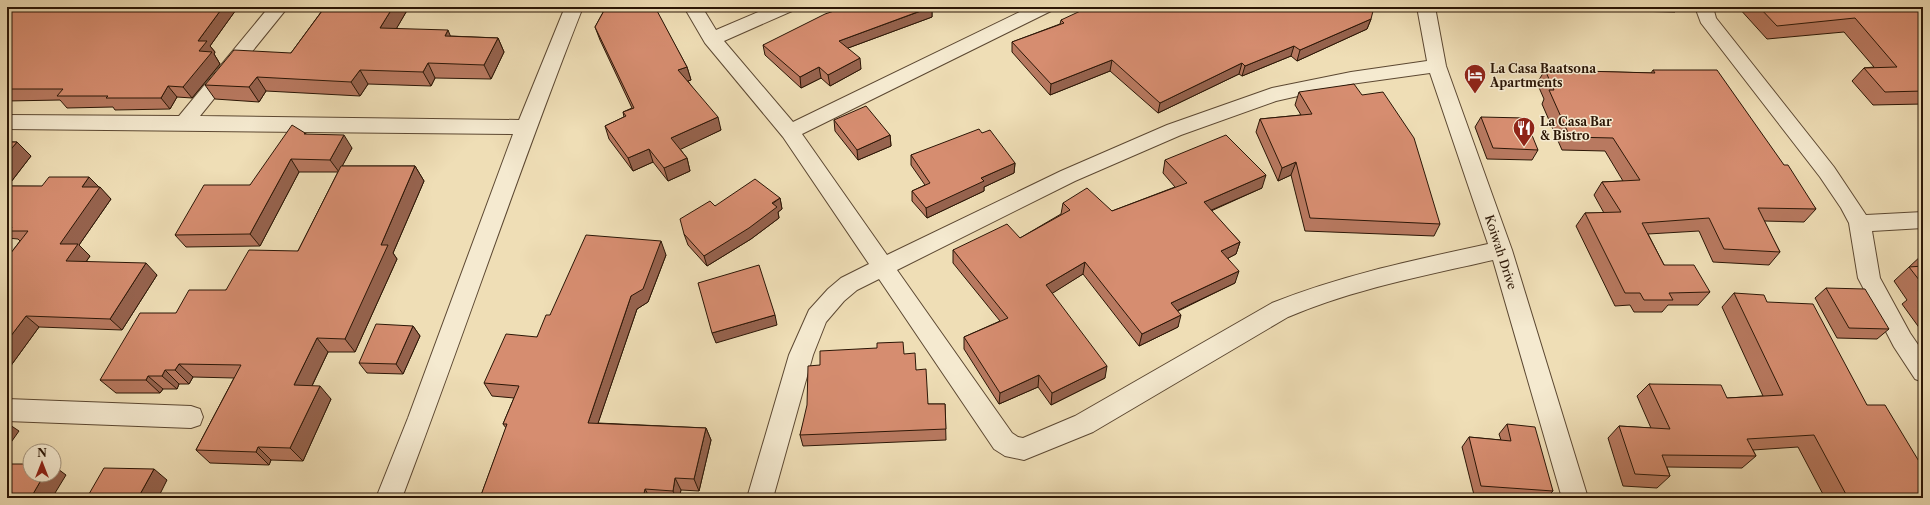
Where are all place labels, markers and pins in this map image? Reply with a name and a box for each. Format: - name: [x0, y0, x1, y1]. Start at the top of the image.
- place label: La Casa Baatsona Apartments: [1489, 61, 1597, 90]
- hotel icon: La Casa Baatsona Apartments: [1462, 62, 1488, 95]
- place label: La Casa Bar & Bistro: [1540, 114, 1612, 143]
- restaurant icon: La Casa Bar & Bistro: [1511, 115, 1537, 148]

